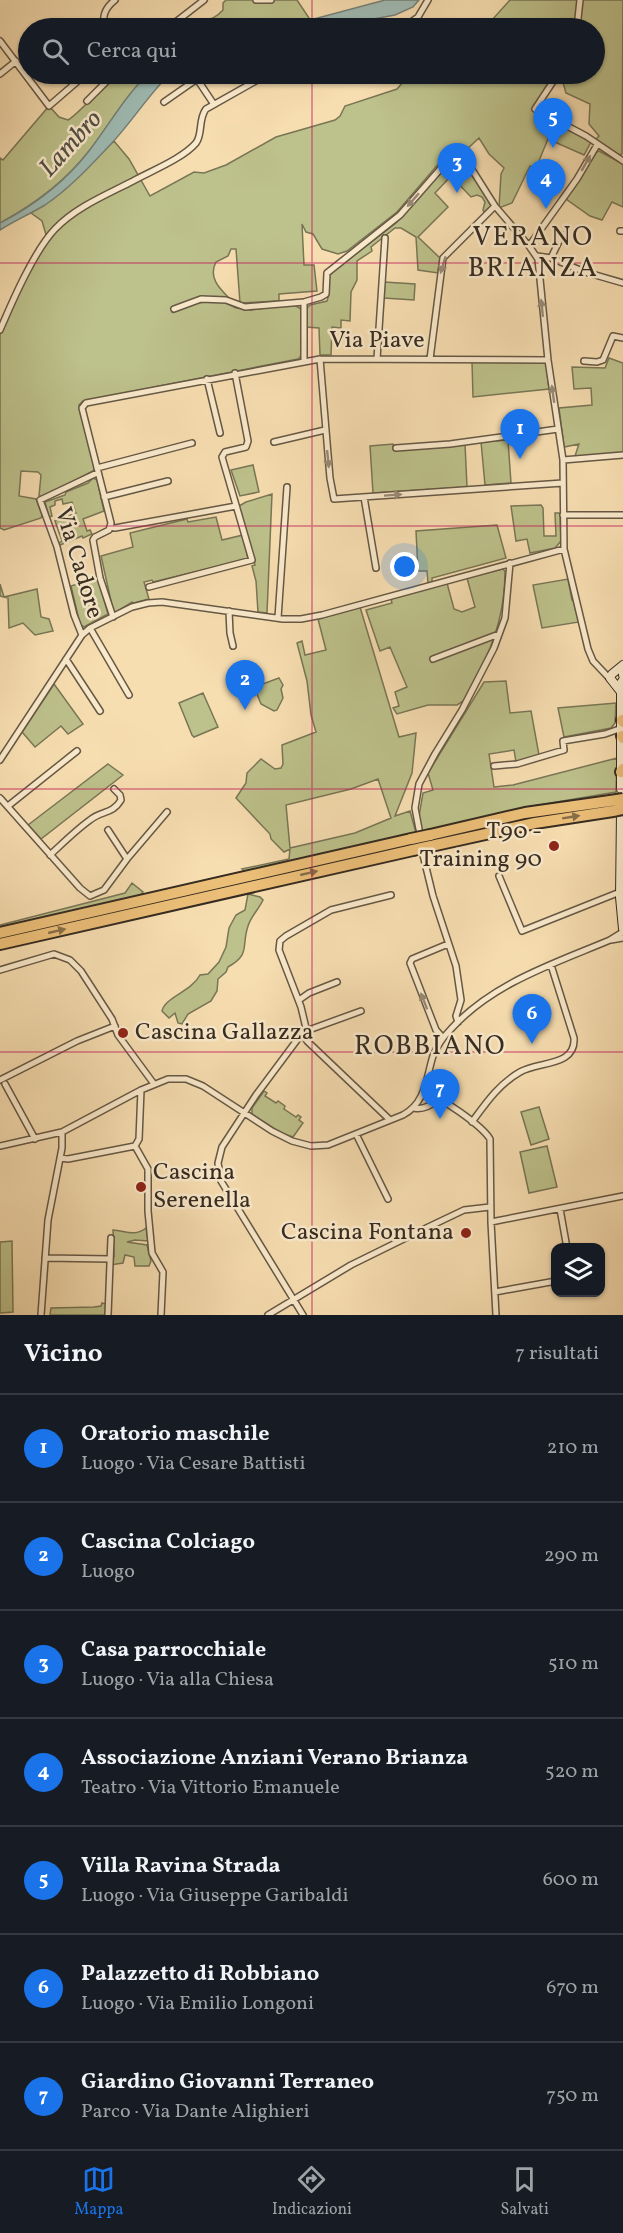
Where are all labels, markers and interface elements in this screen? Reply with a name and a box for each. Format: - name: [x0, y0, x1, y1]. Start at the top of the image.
- search box: [18, 18, 605, 84]
- icon: search: [39, 35, 72, 68]
- text: Cerca qui: [87, 36, 177, 67]
- pin: 5: [534, 98, 572, 148]
- water label: Lambro: [31, 103, 111, 185]
- pin: 3: [438, 144, 476, 193]
- one-way arrow: [581, 155, 592, 171]
- pin: 4: [526, 160, 566, 209]
- one-way arrow: [406, 192, 420, 207]
- district label: VERANO BRIANZA: [468, 219, 598, 288]
- one-way arrow: [438, 256, 447, 274]
- one-way arrow: [537, 299, 547, 318]
- street label: Via Piave: [329, 324, 425, 358]
- one-way arrow: [548, 385, 557, 404]
- pin: 1: [500, 410, 540, 459]
- one-way arrow: [323, 450, 333, 469]
- one-way arrow: [383, 490, 402, 500]
- street label: Via Cadore: [45, 503, 111, 623]
- your location: [390, 552, 419, 581]
- pin: 2: [226, 660, 264, 710]
- one-way arrow: [561, 813, 580, 822]
- place label: T90 - Training 90: [419, 815, 542, 877]
- marker: T90 - Training 90: [547, 839, 561, 853]
- one-way arrow: [299, 868, 318, 878]
- one-way arrow: [48, 926, 67, 935]
- one-way arrow: [419, 991, 429, 1009]
- pin: 6: [512, 994, 552, 1044]
- place label: Cascina Gallazza: [135, 1016, 314, 1050]
- marker: Cascina Gallazza: [116, 1026, 130, 1040]
- district label: ROBBIANO: [354, 1028, 506, 1066]
- pin: 7: [420, 1070, 460, 1119]
- place label: Cascina Serenella: [153, 1156, 251, 1218]
- marker: Cascina Serenella: [134, 1180, 148, 1194]
- place label: Cascina Fontana: [281, 1216, 454, 1250]
- marker: Cascina Fontana: [459, 1226, 473, 1240]
- map controls: [551, 1243, 605, 1297]
- button: layers: [551, 1243, 605, 1297]
- text: Vicino: [24, 1336, 103, 1372]
- text: 7 risultati: [515, 1340, 599, 1368]
- text: Oratorio maschile: [81, 1419, 269, 1450]
- text: 1: [39, 1434, 48, 1462]
- text: 210 m: [547, 1434, 599, 1462]
- text: Luogo · Via Cesare Battisti: [81, 1450, 306, 1478]
- text: Cascina Colciago: [81, 1527, 255, 1558]
- text: 2: [38, 1542, 49, 1570]
- text: 290 m: [544, 1542, 599, 1570]
- text: Luogo: [81, 1558, 135, 1586]
- text: Casa parrocchiale: [81, 1635, 266, 1666]
- text: 3: [38, 1650, 49, 1678]
- text: 510 m: [548, 1650, 599, 1678]
- text: Luogo · Via alla Chiesa: [81, 1666, 274, 1694]
- text: Associazione Anziani Verano Brianza: [81, 1743, 468, 1774]
- text: 4: [37, 1758, 50, 1786]
- text: 520 m: [545, 1758, 599, 1786]
- text: Teatro · Via Vittorio Emanuele: [81, 1774, 340, 1802]
- text: Villa Ravina Strada: [81, 1851, 281, 1882]
- text: 5: [39, 1866, 48, 1894]
- text: 600 m: [543, 1866, 599, 1894]
- text: Luogo · Via Giuseppe Garibaldi: [81, 1882, 349, 1910]
- text: Palazzetto di Robbiano: [81, 1959, 319, 1990]
- text: 6: [38, 1974, 49, 2002]
- text: 670 m: [546, 1974, 599, 2002]
- text: Luogo · Via Emilio Longoni: [81, 1990, 314, 2018]
- text: Giardino Giovanni Terraneo: [81, 2067, 374, 2098]
- text: 7: [39, 2082, 48, 2110]
- text: 750 m: [546, 2082, 599, 2110]
- text: Parco · Via Dante Alighieri: [81, 2098, 309, 2126]
- tab: Mappa: [74, 2163, 123, 2221]
- tab: Indicazioni: [272, 2163, 352, 2221]
- tab: Salvati: [501, 2163, 549, 2221]

